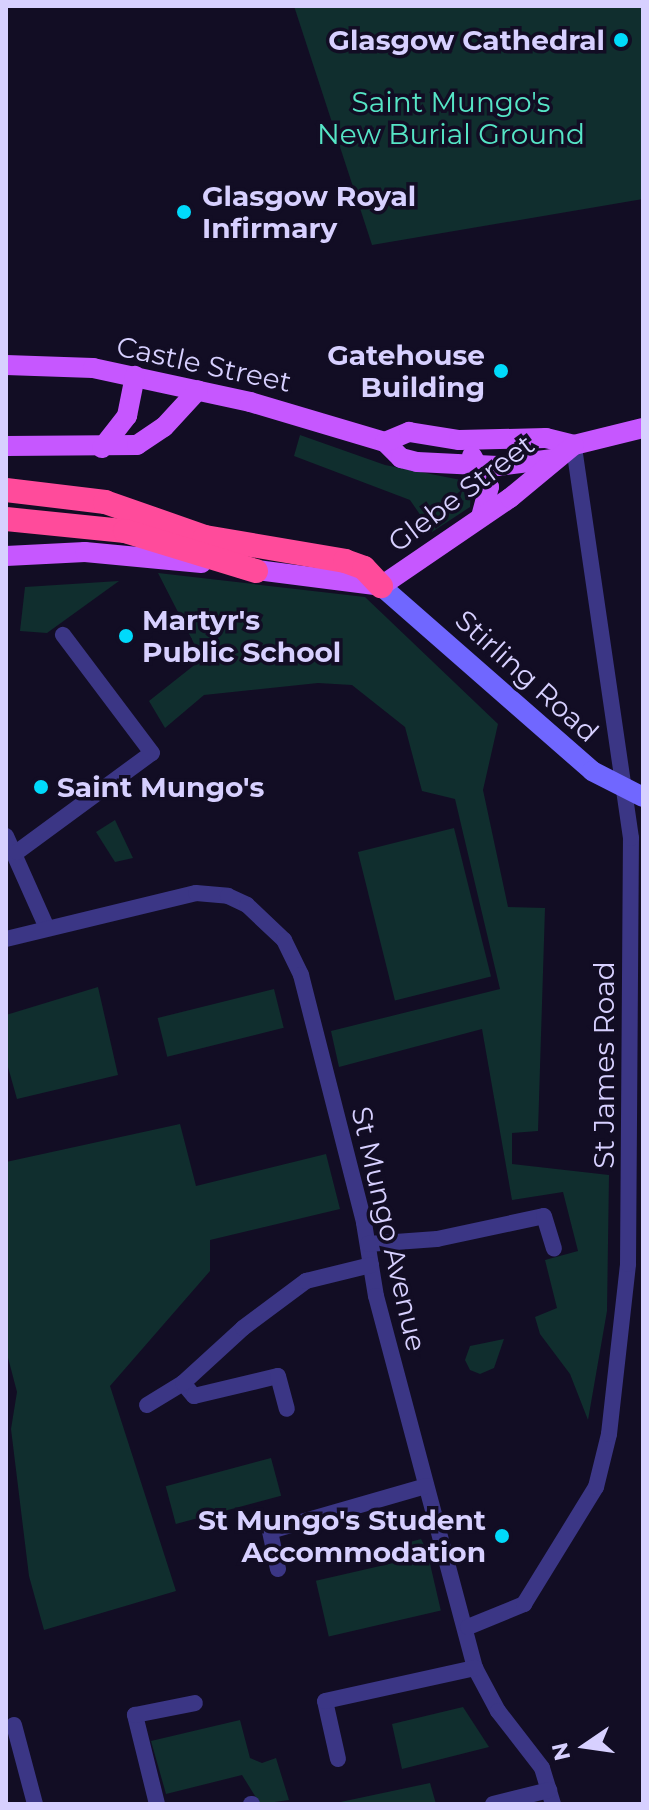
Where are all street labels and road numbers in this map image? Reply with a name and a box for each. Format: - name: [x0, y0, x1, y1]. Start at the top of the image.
- street label: Castle Street: [114, 329, 294, 399]
- street label: Glebe Street: [381, 427, 541, 559]
- street label: Stirling Road: [449, 603, 605, 749]
- street label: St James Road: [587, 961, 621, 1169]
- street label: St Mungo Avenue: [344, 1103, 434, 1355]

